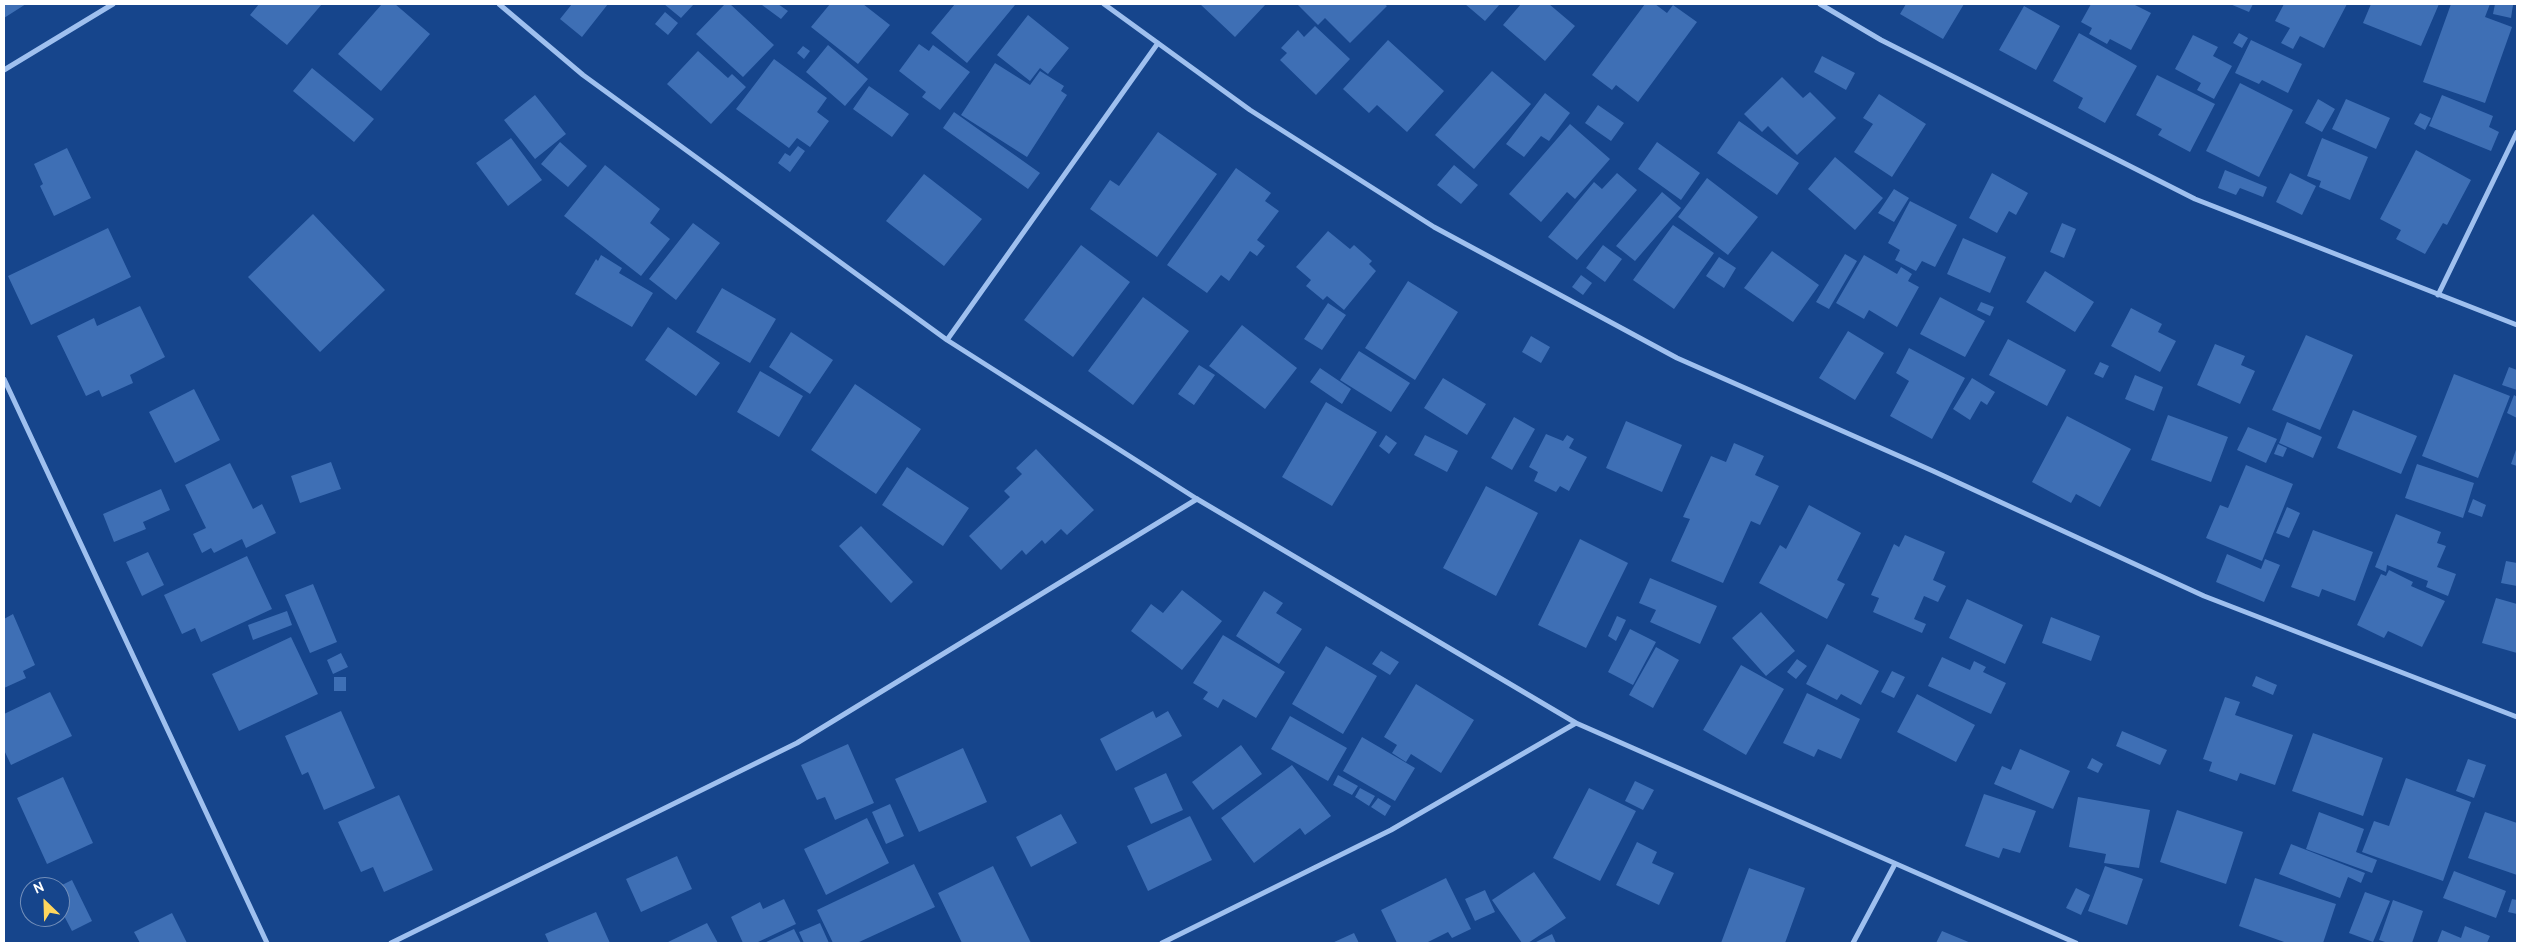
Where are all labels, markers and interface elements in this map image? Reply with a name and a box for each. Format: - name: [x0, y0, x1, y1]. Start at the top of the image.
- north arrow: [20, 877, 70, 927]
- text: N: [31, 879, 47, 899]

